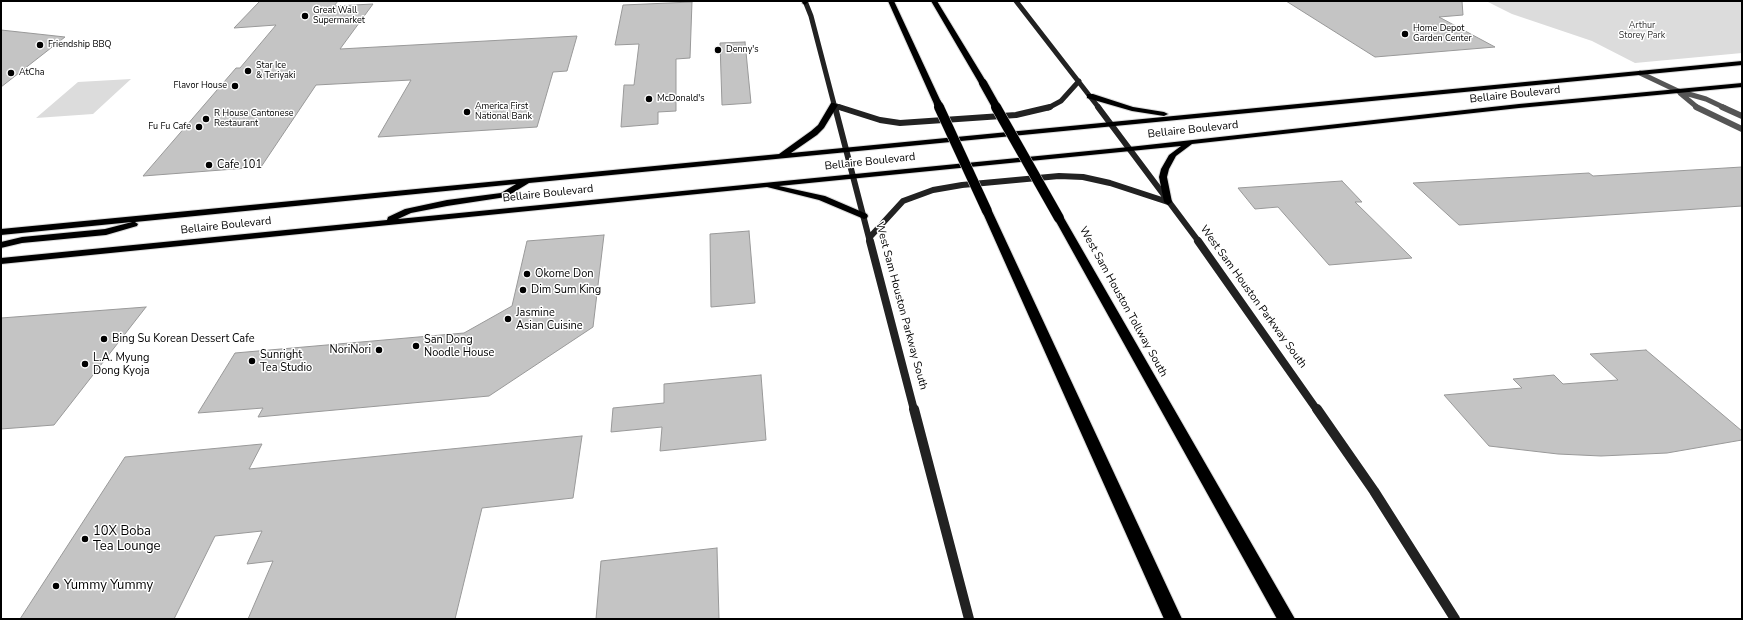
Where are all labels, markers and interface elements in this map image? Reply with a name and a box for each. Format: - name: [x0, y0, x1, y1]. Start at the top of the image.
- place label: Great Wall Supermarket: [313, 6, 365, 27]
- marker: Great Wall Supermarket: [300, 11, 310, 21]
- park label: Arthur Storey Park: [1619, 21, 1665, 42]
- place label: Home Depot Garden Center: [1413, 24, 1472, 45]
- marker: Home Depot Garden Center: [1400, 29, 1410, 39]
- marker: Friendship BBQ: [35, 40, 45, 50]
- place label: Friendship BBQ: [48, 40, 111, 50]
- marker: Denny's: [713, 45, 723, 55]
- place label: Denny's: [726, 45, 759, 55]
- place label: Star Ice & Teriyaki: [256, 61, 295, 82]
- marker: Star Ice & Teriyaki: [243, 66, 253, 76]
- marker: AtCha: [6, 68, 16, 78]
- place label: AtCha: [19, 68, 45, 78]
- place label: Flavor House: [174, 81, 227, 91]
- marker: Flavor House: [230, 81, 240, 91]
- street label: Bellaire Boulevard: [1469, 84, 1561, 106]
- marker: McDonald's: [644, 94, 654, 104]
- place label: McDonald's: [657, 94, 705, 104]
- place label: America First National Bank: [475, 102, 532, 123]
- marker: America First National Bank: [462, 107, 472, 117]
- place label: R House Cantonese Restaurant: [214, 109, 294, 130]
- marker: R House Cantonese Restaurant: [201, 114, 211, 124]
- street label: Bellaire Boulevard: [1147, 119, 1239, 141]
- place label: Fu Fu Cafe: [148, 122, 191, 132]
- marker: Fu Fu Cafe: [194, 122, 204, 132]
- street label: Bellaire Boulevard: [824, 151, 916, 173]
- place label: Cafe 101: [217, 158, 262, 172]
- marker: Cafe 101: [204, 160, 214, 170]
- street label: Bellaire Boulevard: [502, 183, 594, 205]
- street label: Bellaire Boulevard: [180, 215, 272, 237]
- street label: West Sam Houston Parkway South: [872, 221, 930, 391]
- street label: West Sam Houston Parkway South: [1197, 223, 1309, 371]
- street label: West Sam Houston Tollway South: [1076, 225, 1170, 379]
- place label: Okome Don: [535, 267, 594, 281]
- marker: Okome Don: [522, 269, 532, 279]
- place label: Dim Sum King: [531, 283, 601, 297]
- marker: Dim Sum King: [518, 285, 528, 295]
- place label: Jasmine Asian Cuisine: [516, 306, 583, 332]
- marker: Jasmine Asian Cuisine: [503, 314, 513, 324]
- place label: Bing Su Korean Dessert Cafe: [112, 332, 255, 346]
- place label: San Dong Noodle House: [424, 333, 494, 359]
- marker: Bing Su Korean Dessert Cafe: [99, 334, 109, 344]
- marker: San Dong Noodle House: [411, 341, 421, 351]
- place label: NoriNori: [330, 343, 371, 357]
- marker: NoriNori: [374, 345, 384, 355]
- place label: Sunright Tea Studio: [260, 348, 312, 374]
- place label: L.A. Myung Dong Kyoja: [93, 351, 149, 377]
- marker: Sunright Tea Studio: [247, 356, 257, 366]
- marker: L.A. Myung Dong Kyoja: [80, 359, 90, 369]
- place label: 10X Boba Tea Lounge: [93, 524, 160, 555]
- marker: 10X Boba Tea Lounge: [80, 534, 90, 544]
- place label: Yummy Yummy: [64, 578, 153, 594]
- marker: Yummy Yummy: [51, 581, 61, 591]

